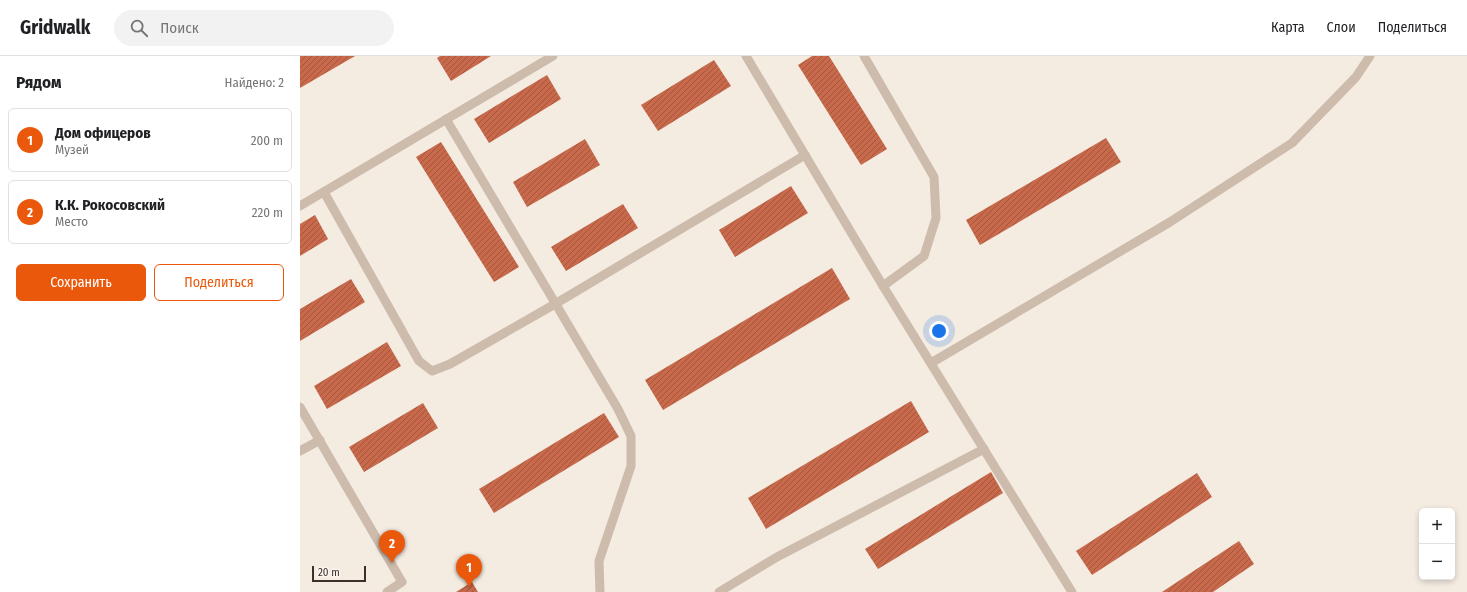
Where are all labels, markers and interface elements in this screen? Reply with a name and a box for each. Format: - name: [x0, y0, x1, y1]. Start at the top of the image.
- search box: [114, 10, 394, 46]
- text: Gridwalk: [20, 16, 90, 39]
- icon: search: [128, 17, 150, 39]
- text: Поиск: [160, 19, 199, 37]
- text: Карта: [1271, 19, 1305, 36]
- text: Слои: [1327, 19, 1356, 36]
- text: Поделиться: [1378, 19, 1447, 36]
- text: Рядом: [16, 72, 61, 93]
- text: Найдено: 2: [225, 75, 284, 90]
- text: Дом офицеров: [55, 124, 151, 142]
- text: 1: [27, 133, 33, 148]
- text: 200 m: [251, 133, 283, 148]
- text: Музей: [55, 142, 89, 157]
- text: К.К. Рокосовский: [55, 196, 165, 214]
- text: 2: [27, 205, 33, 220]
- text: 220 m: [252, 205, 283, 220]
- text: Место: [55, 214, 88, 229]
- button: Сохранить: [16, 264, 146, 301]
- button: Поделиться: [154, 264, 284, 301]
- your location: [929, 321, 949, 341]
- map controls: [1419, 508, 1455, 580]
- button: +: [1419, 508, 1455, 544]
- pin: 2: [379, 530, 405, 563]
- button: −: [1419, 544, 1455, 580]
- pin: 1: [456, 554, 482, 587]
- scale bar: [312, 564, 366, 583]
- text: 20 m: [318, 566, 340, 579]

